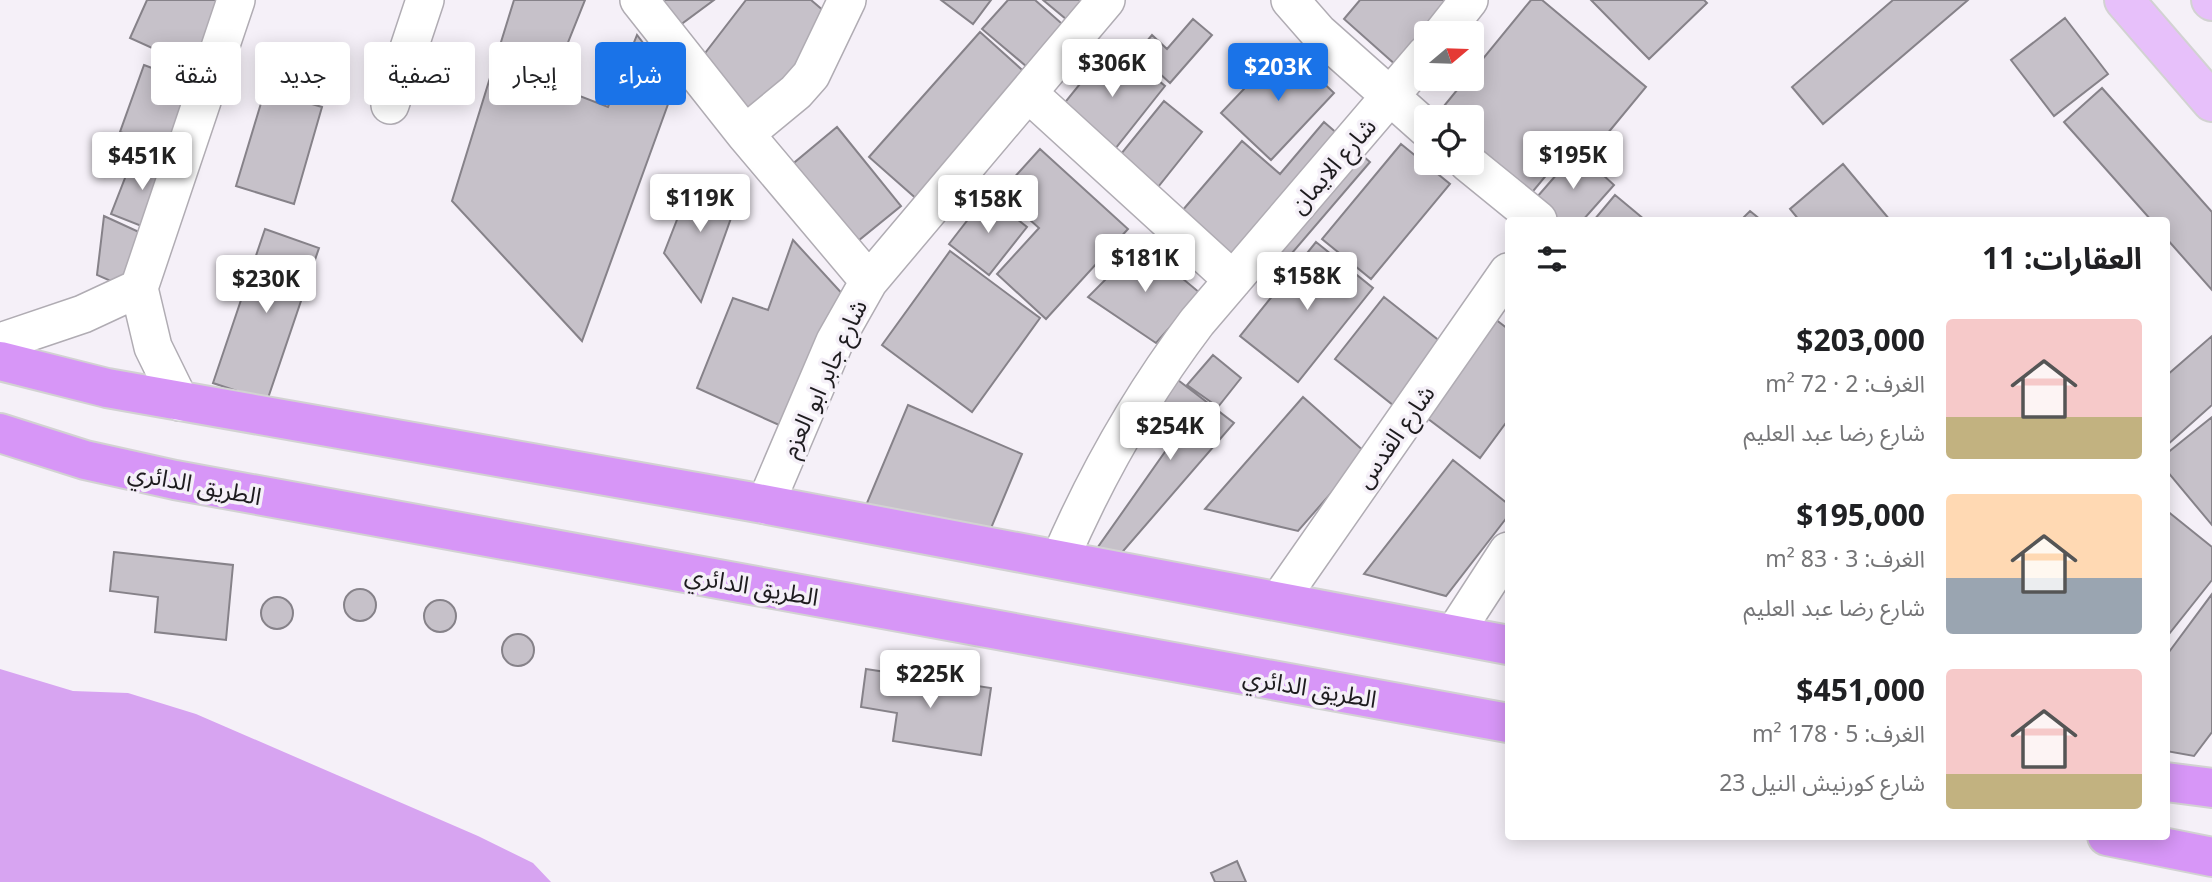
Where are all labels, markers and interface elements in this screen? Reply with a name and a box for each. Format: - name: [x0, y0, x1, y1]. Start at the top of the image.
- north arrow: [1414, 21, 1484, 91]
- map controls: [1414, 21, 1484, 175]
- pin: $306K: [1063, 40, 1161, 99]
- chip: شقة: [151, 42, 241, 105]
- chip: جديد: [255, 42, 350, 105]
- chip: تصفية: [364, 42, 475, 105]
- chip: إيجار: [489, 42, 581, 105]
- chip: شراء: [595, 42, 686, 105]
- pin: $203K: [1229, 43, 1327, 103]
- text: $306K: [1078, 46, 1146, 78]
- text: $203K: [1244, 50, 1312, 82]
- button: locate: [1414, 105, 1484, 175]
- street label: شارع الايمان: [1281, 110, 1384, 221]
- pin: $451K: [93, 132, 191, 192]
- pin: $195K: [1524, 132, 1622, 191]
- text: $195K: [1539, 138, 1607, 170]
- text: $451K: [108, 139, 176, 171]
- pin: $119K: [651, 174, 749, 234]
- pin: $158K: [939, 176, 1037, 235]
- text: $119K: [666, 181, 734, 213]
- text: $158K: [954, 182, 1022, 214]
- pin: $181K: [1096, 234, 1194, 294]
- text: العقارات: 11: [1982, 237, 2142, 278]
- icon: filters: [1533, 240, 1571, 278]
- text: $181K: [1111, 241, 1179, 273]
- pin: $158K: [1258, 252, 1356, 312]
- pin: $230K: [217, 256, 315, 315]
- text: $158K: [1273, 259, 1341, 291]
- text: $230K: [232, 262, 300, 294]
- street label: شارع جابر ابو العزم: [772, 294, 877, 464]
- text: $203,000: [1796, 319, 1925, 360]
- icon: home: [2002, 347, 2086, 431]
- text: الغرف: 2 · 72 m²: [1765, 367, 1925, 399]
- street label: شارع القدس: [1346, 378, 1443, 495]
- pin: $254K: [1121, 402, 1219, 462]
- text: $254K: [1136, 409, 1204, 441]
- text: شارع رضا عبد العليم: [1743, 416, 1925, 448]
- street label: الطريق الدائري: [125, 454, 265, 516]
- text: $195,000: [1796, 494, 1925, 535]
- icon: home: [2002, 522, 2086, 606]
- text: الغرف: 3 · 83 m²: [1765, 542, 1925, 574]
- street label: الطريق الدائري: [682, 557, 821, 617]
- text: شارع رضا عبد العليم: [1743, 591, 1925, 623]
- pin: $225K: [881, 650, 979, 710]
- text: $225K: [896, 657, 964, 689]
- street label: الطريق الدائري: [1240, 659, 1379, 719]
- text: $451,000: [1796, 669, 1925, 710]
- icon: home: [2002, 697, 2086, 781]
- text: الغرف: 5 · 178 m²: [1752, 717, 1925, 749]
- text: شارع كورنيش النيل 23: [1719, 766, 1925, 798]

